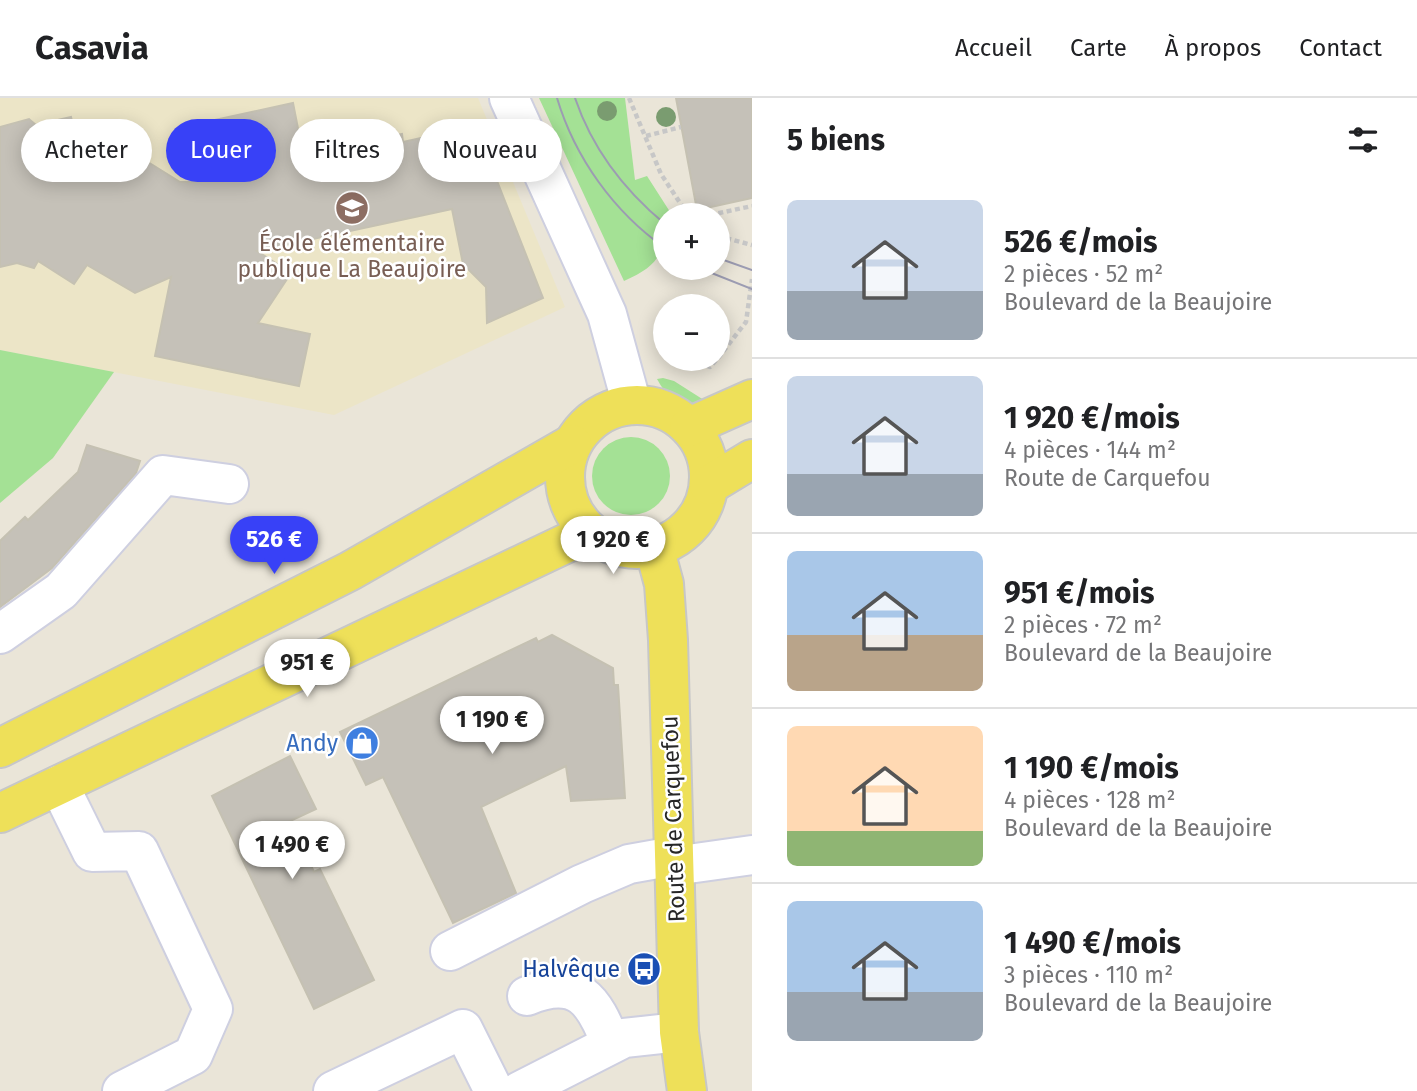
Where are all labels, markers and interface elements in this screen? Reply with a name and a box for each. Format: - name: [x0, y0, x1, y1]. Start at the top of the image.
- text: Casavia: [35, 28, 149, 68]
- text: Accueil: [955, 34, 1032, 62]
- text: Carte: [1070, 34, 1127, 62]
- text: À propos: [1165, 34, 1261, 62]
- text: Contact: [1299, 34, 1382, 62]
- chip: Acheter: [21, 119, 152, 182]
- chip: Louer: [166, 119, 276, 182]
- chip: Filtres: [290, 119, 404, 182]
- chip: Nouveau: [418, 119, 562, 182]
- icon: filters: [1344, 121, 1382, 159]
- text: 5 biens: [787, 122, 885, 158]
- school or university icon: École élémentaire publique La Beaujoire: [333, 189, 371, 227]
- map controls: [653, 203, 730, 371]
- button: +: [653, 203, 730, 280]
- text: 526 €/mois: [1004, 224, 1157, 260]
- place label: École élémentaire publique La Beaujoire: [238, 228, 466, 283]
- icon: home: [843, 228, 927, 312]
- text: 2 pièces · 52 m²: [1004, 260, 1163, 288]
- text: Boulevard de la Beaujoire: [1004, 288, 1272, 316]
- button: −: [653, 294, 730, 371]
- text: 1 920 €/mois: [1004, 400, 1180, 436]
- icon: home: [843, 404, 927, 488]
- text: 4 pièces · 144 m²: [1004, 436, 1176, 464]
- text: Route de Carquefou: [1004, 464, 1211, 492]
- pin: 526 €: [225, 517, 323, 576]
- pin: 1 920 €: [548, 517, 678, 576]
- text: 526 €: [246, 525, 302, 553]
- text: 1 920 €: [577, 525, 649, 553]
- text: 951 €/mois: [1004, 575, 1154, 611]
- icon: home: [843, 579, 927, 663]
- text: 2 pièces · 72 m²: [1004, 611, 1162, 639]
- text: Boulevard de la Beaujoire: [1004, 639, 1272, 667]
- pin: 951 €: [258, 640, 356, 699]
- text: 951 €: [280, 648, 334, 676]
- pin: 1 190 €: [427, 696, 557, 756]
- text: 1 190 €: [456, 705, 528, 733]
- street label: Route de Carquefou: [655, 715, 691, 923]
- shop icon: Andy: [343, 724, 381, 762]
- place label: Andy: [286, 729, 339, 757]
- text: 1 190 €/mois: [1004, 750, 1179, 786]
- icon: home: [843, 754, 927, 838]
- text: 4 pièces · 128 m²: [1004, 786, 1175, 814]
- text: Boulevard de la Beaujoire: [1004, 814, 1272, 842]
- pin: 1 490 €: [227, 822, 357, 881]
- text: 1 490 €: [255, 830, 329, 858]
- text: 1 490 €/mois: [1004, 925, 1181, 961]
- icon: home: [843, 929, 927, 1013]
- bus stop icon: Halvêque: [625, 950, 663, 988]
- place label: Halvêque: [522, 955, 620, 983]
- text: 3 pièces · 110 m²: [1004, 961, 1173, 989]
- text: Boulevard de la Beaujoire: [1004, 989, 1272, 1017]

